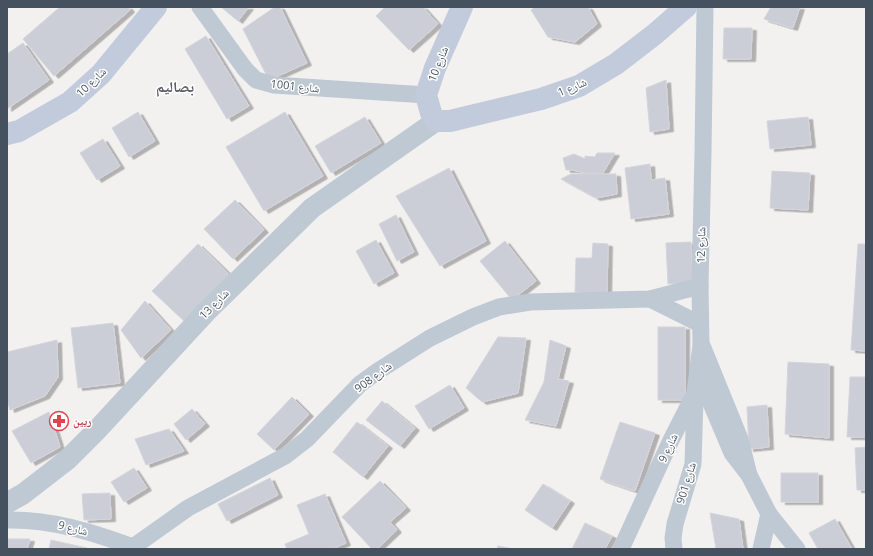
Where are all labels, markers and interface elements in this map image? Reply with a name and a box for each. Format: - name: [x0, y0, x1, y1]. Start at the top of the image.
- street label: شارع 10: [424, 44, 451, 83]
- street label: شارع 10: [72, 64, 109, 100]
- street label: شارع 1: [555, 74, 589, 99]
- street label: شارع 1001: [270, 75, 320, 96]
- district label: بصاليم: [156, 76, 194, 97]
- street label: شارع 12: [693, 227, 708, 263]
- street label: شارع 13: [195, 285, 232, 322]
- street label: شارع 908: [351, 358, 394, 395]
- pharmacy icon: ريين: [48, 410, 70, 432]
- place label: ريين: [73, 413, 91, 429]
- street label: شارع 9: [654, 431, 681, 465]
- street label: شارع 901: [672, 460, 699, 505]
- street label: شارع 9: [57, 517, 90, 538]

